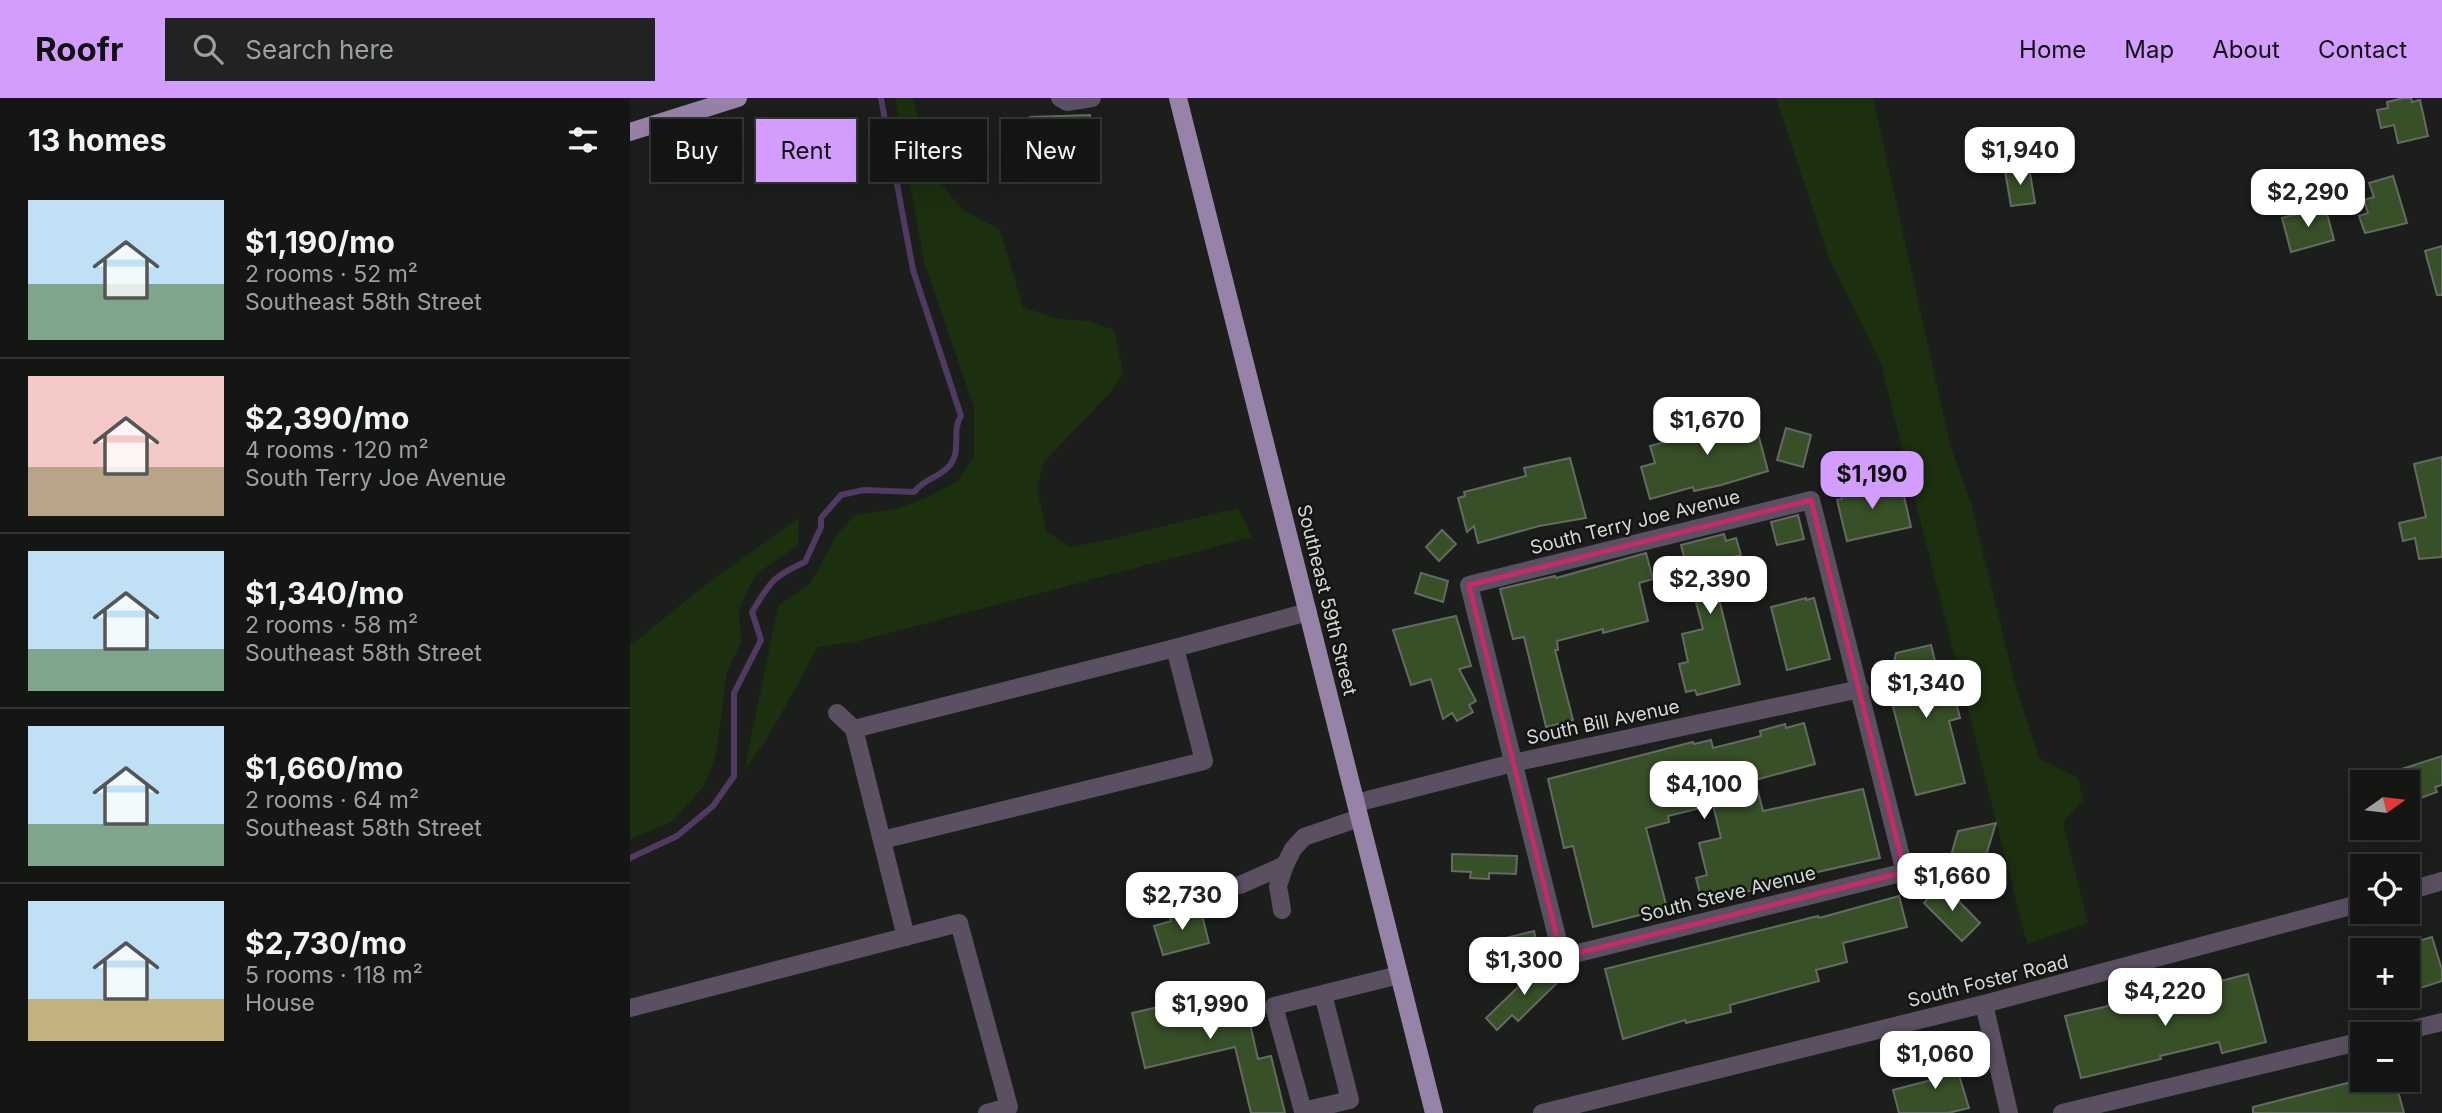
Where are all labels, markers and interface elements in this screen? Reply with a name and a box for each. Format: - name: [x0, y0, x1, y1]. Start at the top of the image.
- search box: [165, 18, 655, 81]
- text: Roofr: [35, 29, 123, 69]
- icon: search: [189, 30, 227, 68]
- text: Search here: [245, 34, 394, 65]
- text: Home: [2019, 35, 2086, 64]
- text: Map: [2124, 35, 2174, 64]
- text: About: [2212, 35, 2280, 64]
- text: Contact: [2318, 35, 2407, 64]
- chip: Buy: [651, 119, 742, 182]
- chip: Rent: [756, 119, 856, 182]
- chip: Filters: [870, 119, 987, 182]
- chip: New: [1001, 119, 1100, 182]
- icon: filters: [564, 121, 602, 159]
- text: 13 homes: [28, 122, 167, 158]
- pin: $1,940: [1963, 127, 2077, 187]
- text: $1,940: [1981, 136, 2059, 164]
- pin: $2,290: [2251, 170, 2365, 229]
- text: $2,290: [2267, 178, 2349, 206]
- text: $1,190/mo: [245, 224, 395, 260]
- icon: home: [84, 228, 168, 312]
- text: 2 rooms · 52 m²: [245, 260, 418, 288]
- text: Southeast 58th Street: [245, 288, 482, 316]
- pin: $1,670: [1650, 398, 1764, 457]
- text: $2,390/mo: [245, 400, 409, 436]
- icon: home: [84, 404, 168, 488]
- text: $1,670: [1669, 406, 1745, 434]
- text: 4 rooms · 120 m²: [245, 436, 429, 464]
- pin: $1,190: [1815, 452, 1929, 511]
- text: $1,190: [1837, 460, 1907, 488]
- text: South Terry Joe Avenue: [245, 464, 506, 492]
- street label: South Terry Joe Avenue: [1528, 485, 1742, 559]
- street label: Southeast 59th Street: [1292, 502, 1362, 698]
- pin: $2,390: [1653, 556, 1767, 616]
- text: $2,390: [1669, 565, 1751, 593]
- text: $1,340/mo: [245, 575, 404, 611]
- icon: home: [84, 579, 168, 663]
- text: 2 rooms · 58 m²: [245, 611, 418, 639]
- text: Southeast 58th Street: [245, 639, 482, 667]
- pin: $1,340: [1869, 660, 1983, 720]
- text: $1,340: [1887, 669, 1965, 697]
- street label: South Bill Avenue: [1524, 695, 1682, 749]
- text: $1,660/mo: [245, 750, 403, 786]
- icon: home: [84, 754, 168, 838]
- pin: $4,100: [1647, 762, 1761, 821]
- text: $4,100: [1666, 770, 1742, 798]
- north arrow: [2350, 770, 2420, 840]
- map controls: [2350, 770, 2420, 1092]
- text: 2 rooms · 64 m²: [245, 786, 419, 814]
- text: Southeast 58th Street: [245, 814, 482, 842]
- pin: $1,660: [1895, 854, 2009, 913]
- button: locate: [2350, 854, 2420, 924]
- street label: South Steve Avenue: [1638, 861, 1818, 927]
- text: $1,660: [1913, 862, 1991, 890]
- pin: $2,730: [1125, 872, 1239, 932]
- text: $2,730: [1142, 881, 1222, 909]
- text: $2,730/mo: [245, 925, 407, 961]
- icon: home: [84, 929, 168, 1013]
- pin: $1,300: [1467, 937, 1581, 997]
- button: +: [2350, 938, 2420, 1008]
- text: $1,300: [1485, 946, 1563, 974]
- street label: South Foster Road: [1905, 950, 2071, 1012]
- text: 5 rooms · 118 m²: [245, 961, 423, 989]
- pin: $4,220: [2108, 968, 2222, 1028]
- text: $4,220: [2124, 977, 2206, 1005]
- pin: $1,990: [1153, 982, 1267, 1041]
- text: House: [245, 989, 315, 1017]
- text: $1,990: [1171, 990, 1249, 1018]
- button: −: [2350, 1022, 2420, 1092]
- pin: $1,060: [1878, 1032, 1992, 1091]
- text: $1,060: [1896, 1040, 1974, 1068]

